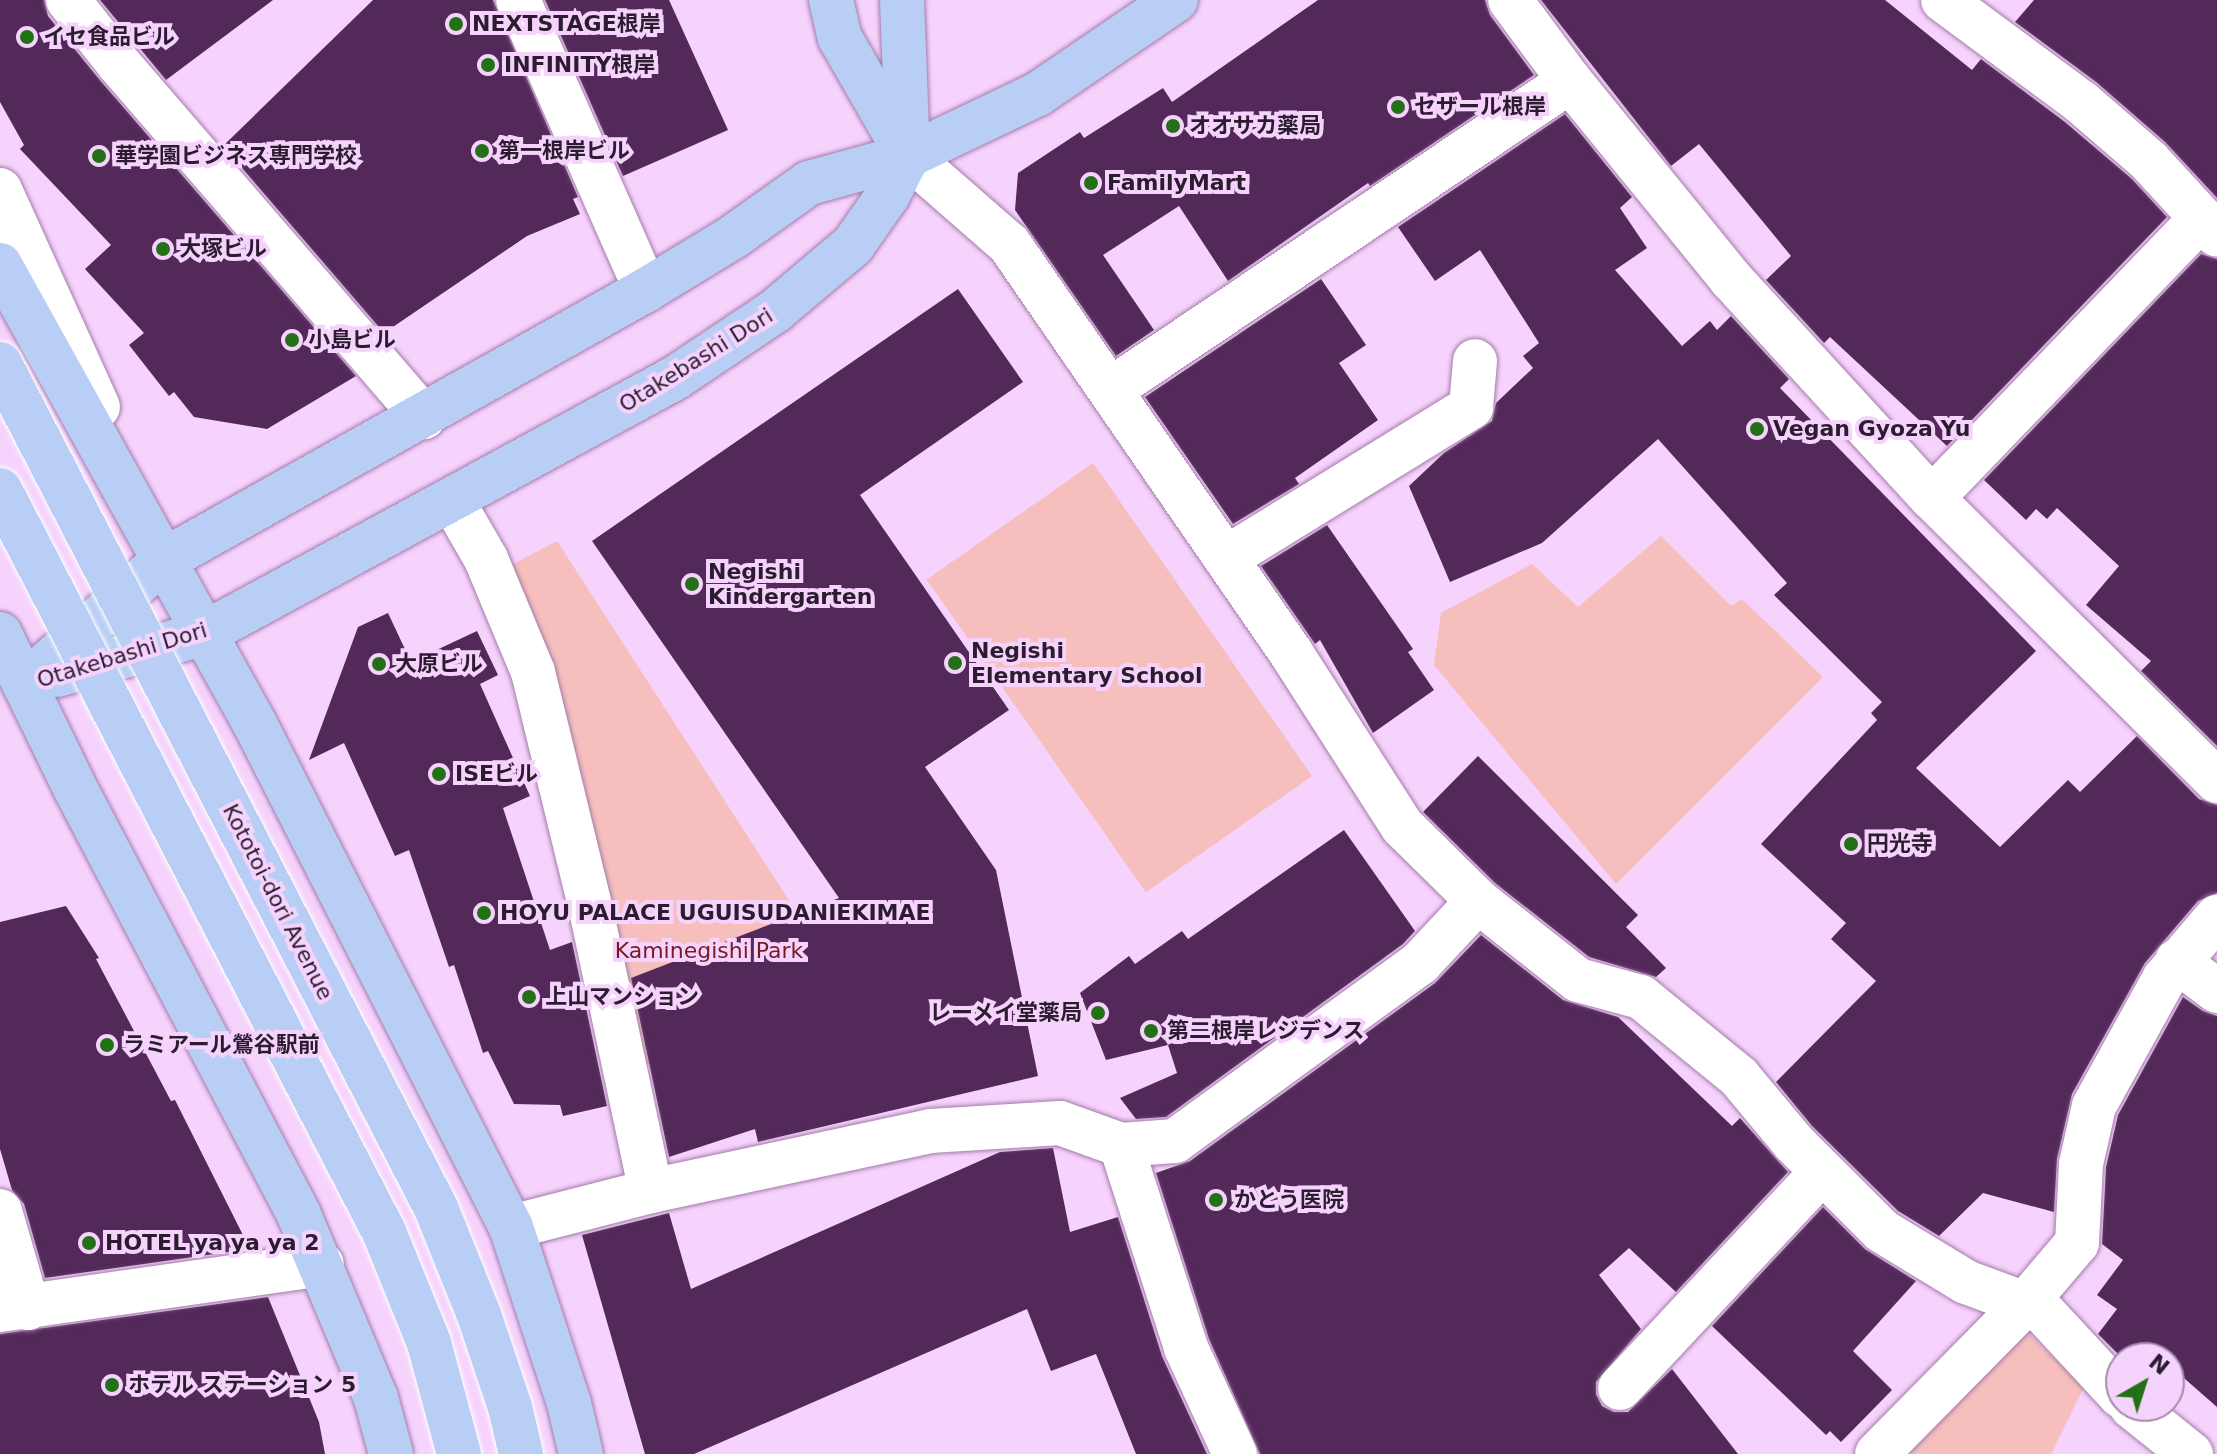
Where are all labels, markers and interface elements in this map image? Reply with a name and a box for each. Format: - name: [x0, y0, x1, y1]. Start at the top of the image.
- place label: NEXTSTAGE根岸: [472, 11, 661, 37]
- marker: NEXTSTAGE根岸: [447, 15, 465, 33]
- place label: イセ食品ビル: [43, 24, 175, 50]
- marker: イセ食品ビル: [18, 28, 36, 46]
- place label: INFINITY根岸: [504, 52, 655, 78]
- marker: INFINITY根岸: [479, 56, 497, 74]
- place label: セザール根岸: [1414, 94, 1546, 120]
- marker: セザール根岸: [1389, 98, 1407, 116]
- place label: オオサカ薬局: [1189, 113, 1321, 139]
- marker: オオサカ薬局: [1164, 117, 1182, 135]
- place label: 第一根岸ビル: [498, 138, 630, 164]
- marker: 第一根岸ビル: [473, 142, 491, 160]
- place label: 華学園ビジネス専門学校: [115, 143, 357, 169]
- marker: 華学園ビジネス専門学校: [90, 147, 108, 165]
- place label: FamilyMart: [1107, 170, 1246, 196]
- marker: FamilyMart: [1082, 174, 1100, 192]
- place label: 大塚ビル: [179, 236, 267, 262]
- marker: 大塚ビル: [154, 240, 172, 258]
- street label: Otakebashi Dori: [614, 302, 778, 418]
- place label: 小島ビル: [308, 327, 396, 353]
- marker: 小島ビル: [283, 331, 301, 349]
- place label: Vegan Gyoza Yu: [1773, 416, 1970, 442]
- marker: Vegan Gyoza Yu: [1748, 420, 1766, 438]
- place label: Negishi Kindergarten: [708, 558, 872, 610]
- marker: Negishi Kindergarten: [683, 575, 701, 593]
- street label: Otakebashi Dori: [34, 617, 210, 693]
- place label: Negishi Elementary School: [971, 637, 1203, 688]
- place label: 大原ビル: [395, 651, 483, 677]
- marker: Negishi Elementary School: [946, 654, 964, 672]
- marker: 大原ビル: [370, 655, 388, 673]
- place label: ISEビル: [455, 761, 538, 787]
- marker: ISEビル: [430, 765, 448, 783]
- street label: Kototoi-dori Avenue: [217, 800, 339, 1004]
- place label: 円光寺: [1867, 831, 1933, 857]
- marker: 円光寺: [1842, 835, 1860, 853]
- place label: HOYU PALACE UGUISUDANIEKIMAE: [500, 900, 931, 926]
- marker: HOYU PALACE UGUISUDANIEKIMAE: [475, 904, 493, 922]
- park label: Kaminegishi Park: [615, 938, 803, 964]
- place label: 上山マンション: [545, 984, 699, 1010]
- marker: 上山マンション: [520, 988, 538, 1006]
- place label: レーメイ堂薬局: [928, 1000, 1082, 1026]
- marker: レーメイ堂薬局: [1089, 1004, 1107, 1022]
- place label: 第二根岸レジデンス: [1167, 1018, 1365, 1044]
- marker: 第二根岸レジデンス: [1142, 1022, 1160, 1040]
- place label: ラミアール鶯谷駅前: [123, 1032, 320, 1058]
- marker: ラミアール鶯谷駅前: [98, 1036, 116, 1054]
- place label: かとう医院: [1234, 1187, 1344, 1213]
- marker: かとう医院: [1205, 1189, 1227, 1211]
- place label: HOTEL ya ya ya 2: [105, 1230, 320, 1256]
- marker: HOTEL ya ya ya 2: [80, 1234, 98, 1252]
- north arrow: [2105, 1342, 2185, 1422]
- text: N: [2144, 1349, 2174, 1380]
- place label: ホテル ステーション 5: [128, 1372, 357, 1398]
- marker: ホテル ステーション 5: [103, 1376, 121, 1394]

